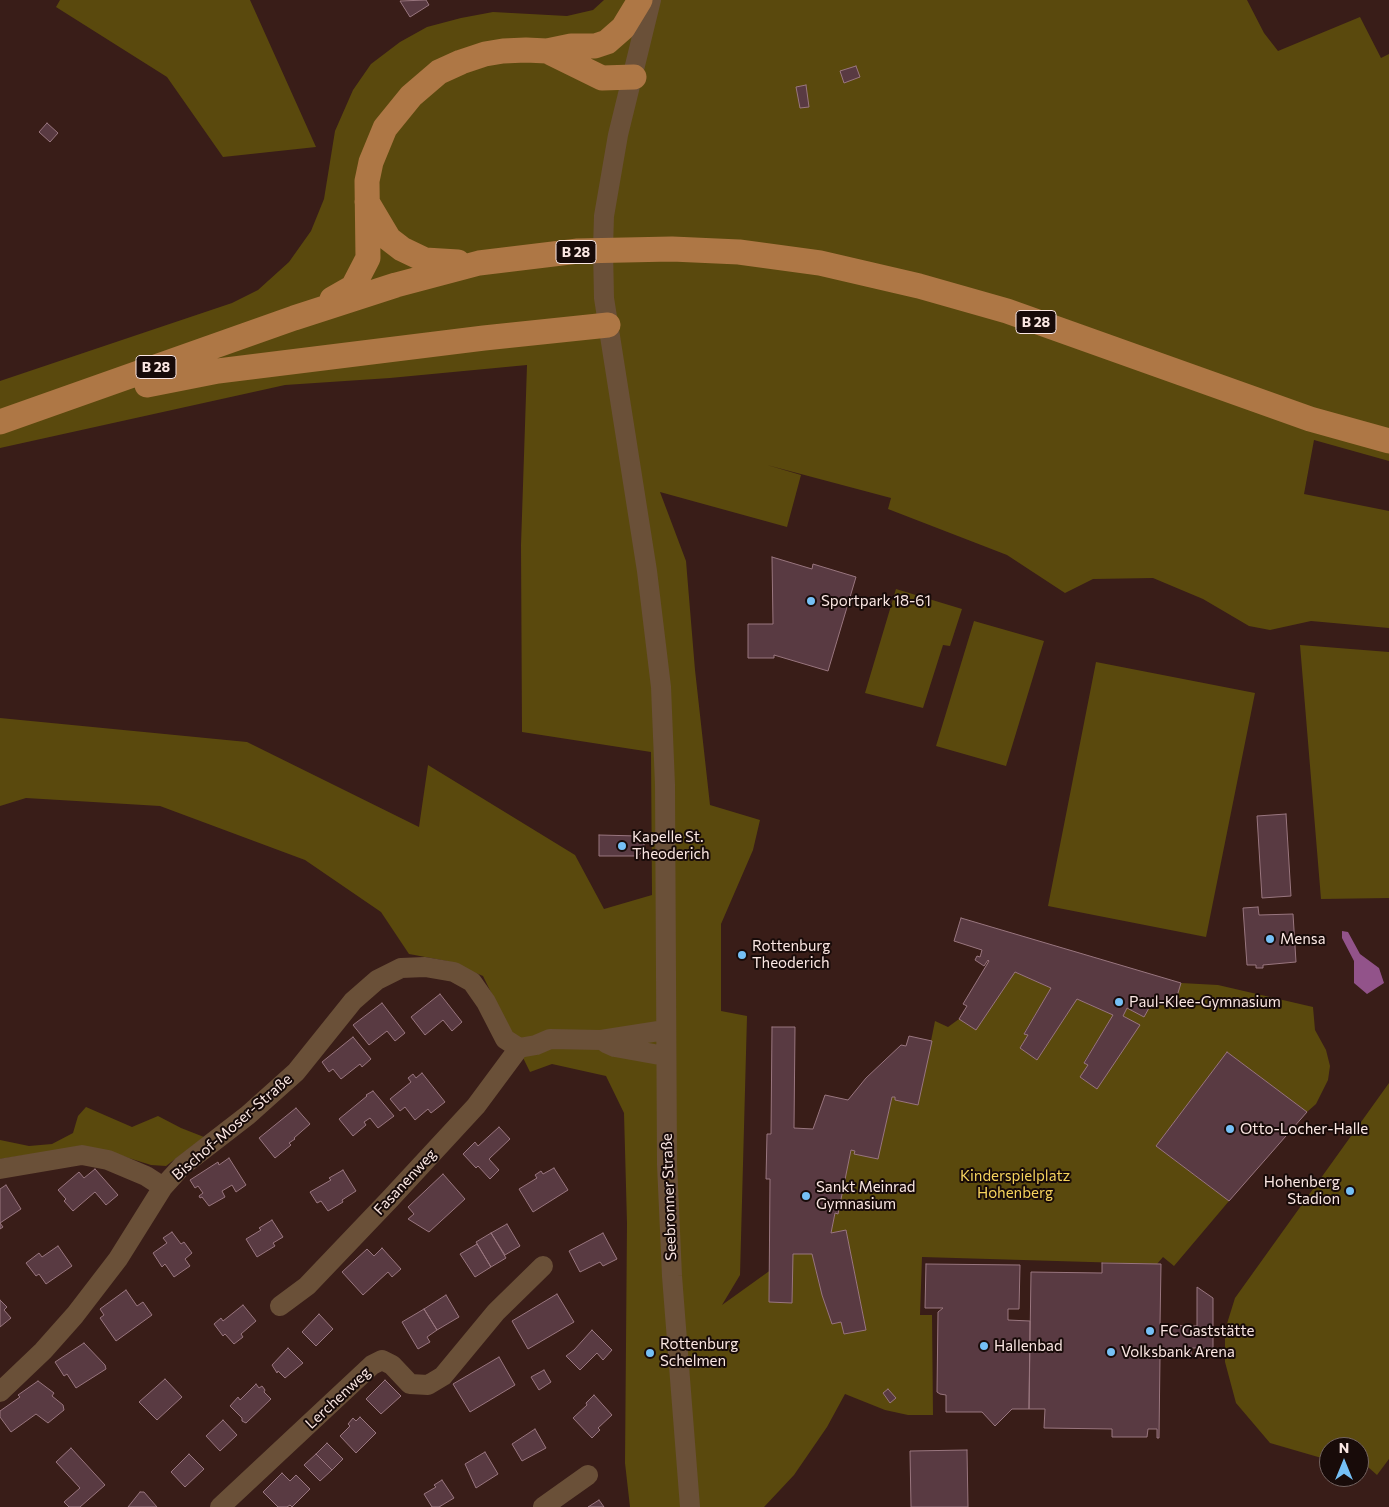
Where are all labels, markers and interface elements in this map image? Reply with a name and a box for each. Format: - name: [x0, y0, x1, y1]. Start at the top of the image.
- road number: B 28: [556, 240, 596, 264]
- road number: B 28: [1016, 311, 1056, 334]
- road number: B 28: [136, 356, 176, 378]
- place label: Sportpark 18-61: [821, 592, 931, 610]
- marker: Sportpark 18-61: [805, 595, 817, 607]
- place label: Kapelle St. Theoderich: [632, 828, 710, 863]
- marker: Kapelle St. Theoderich: [616, 840, 628, 852]
- place label: Mensa: [1280, 930, 1325, 948]
- marker: Mensa: [1264, 933, 1276, 945]
- place label: Rottenburg Theoderich: [752, 937, 830, 972]
- marker: Rottenburg Theoderich: [736, 949, 748, 961]
- place label: Paul-Klee-Gymnasium: [1129, 993, 1281, 1011]
- marker: Paul-Klee-Gymnasium: [1113, 996, 1125, 1008]
- street label: Bischof-Moser-Straße: [168, 1070, 296, 1184]
- place label: Otto-Locher-Halle: [1240, 1120, 1368, 1138]
- marker: Otto-Locher-Halle: [1224, 1123, 1236, 1135]
- street label: Seebronner Straße: [658, 1133, 680, 1261]
- street label: Fasanenweg: [370, 1145, 440, 1219]
- park label: Kinderspielplatz Hohenberg: [960, 1167, 1070, 1202]
- place label: Hohenberg Stadion: [1264, 1173, 1340, 1208]
- place label: Sankt Meinrad Gymnasium: [816, 1178, 915, 1213]
- marker: Hohenberg Stadion: [1344, 1185, 1356, 1197]
- marker: Sankt Meinrad Gymnasium: [800, 1190, 812, 1202]
- place label: FC Gaststätte: [1160, 1322, 1254, 1340]
- marker: FC Gaststätte: [1144, 1325, 1156, 1337]
- place label: Rottenburg Schelmen: [660, 1335, 738, 1370]
- place label: Hallenbad: [994, 1337, 1063, 1355]
- marker: Hallenbad: [978, 1340, 990, 1352]
- place label: Volksbank Arena: [1121, 1343, 1235, 1361]
- marker: Volksbank Arena: [1105, 1346, 1117, 1358]
- marker: Rottenburg Schelmen: [644, 1347, 656, 1359]
- street label: Lerchenweg: [302, 1363, 374, 1433]
- north arrow: [1319, 1437, 1369, 1487]
- text: N: [1339, 1439, 1349, 1456]

